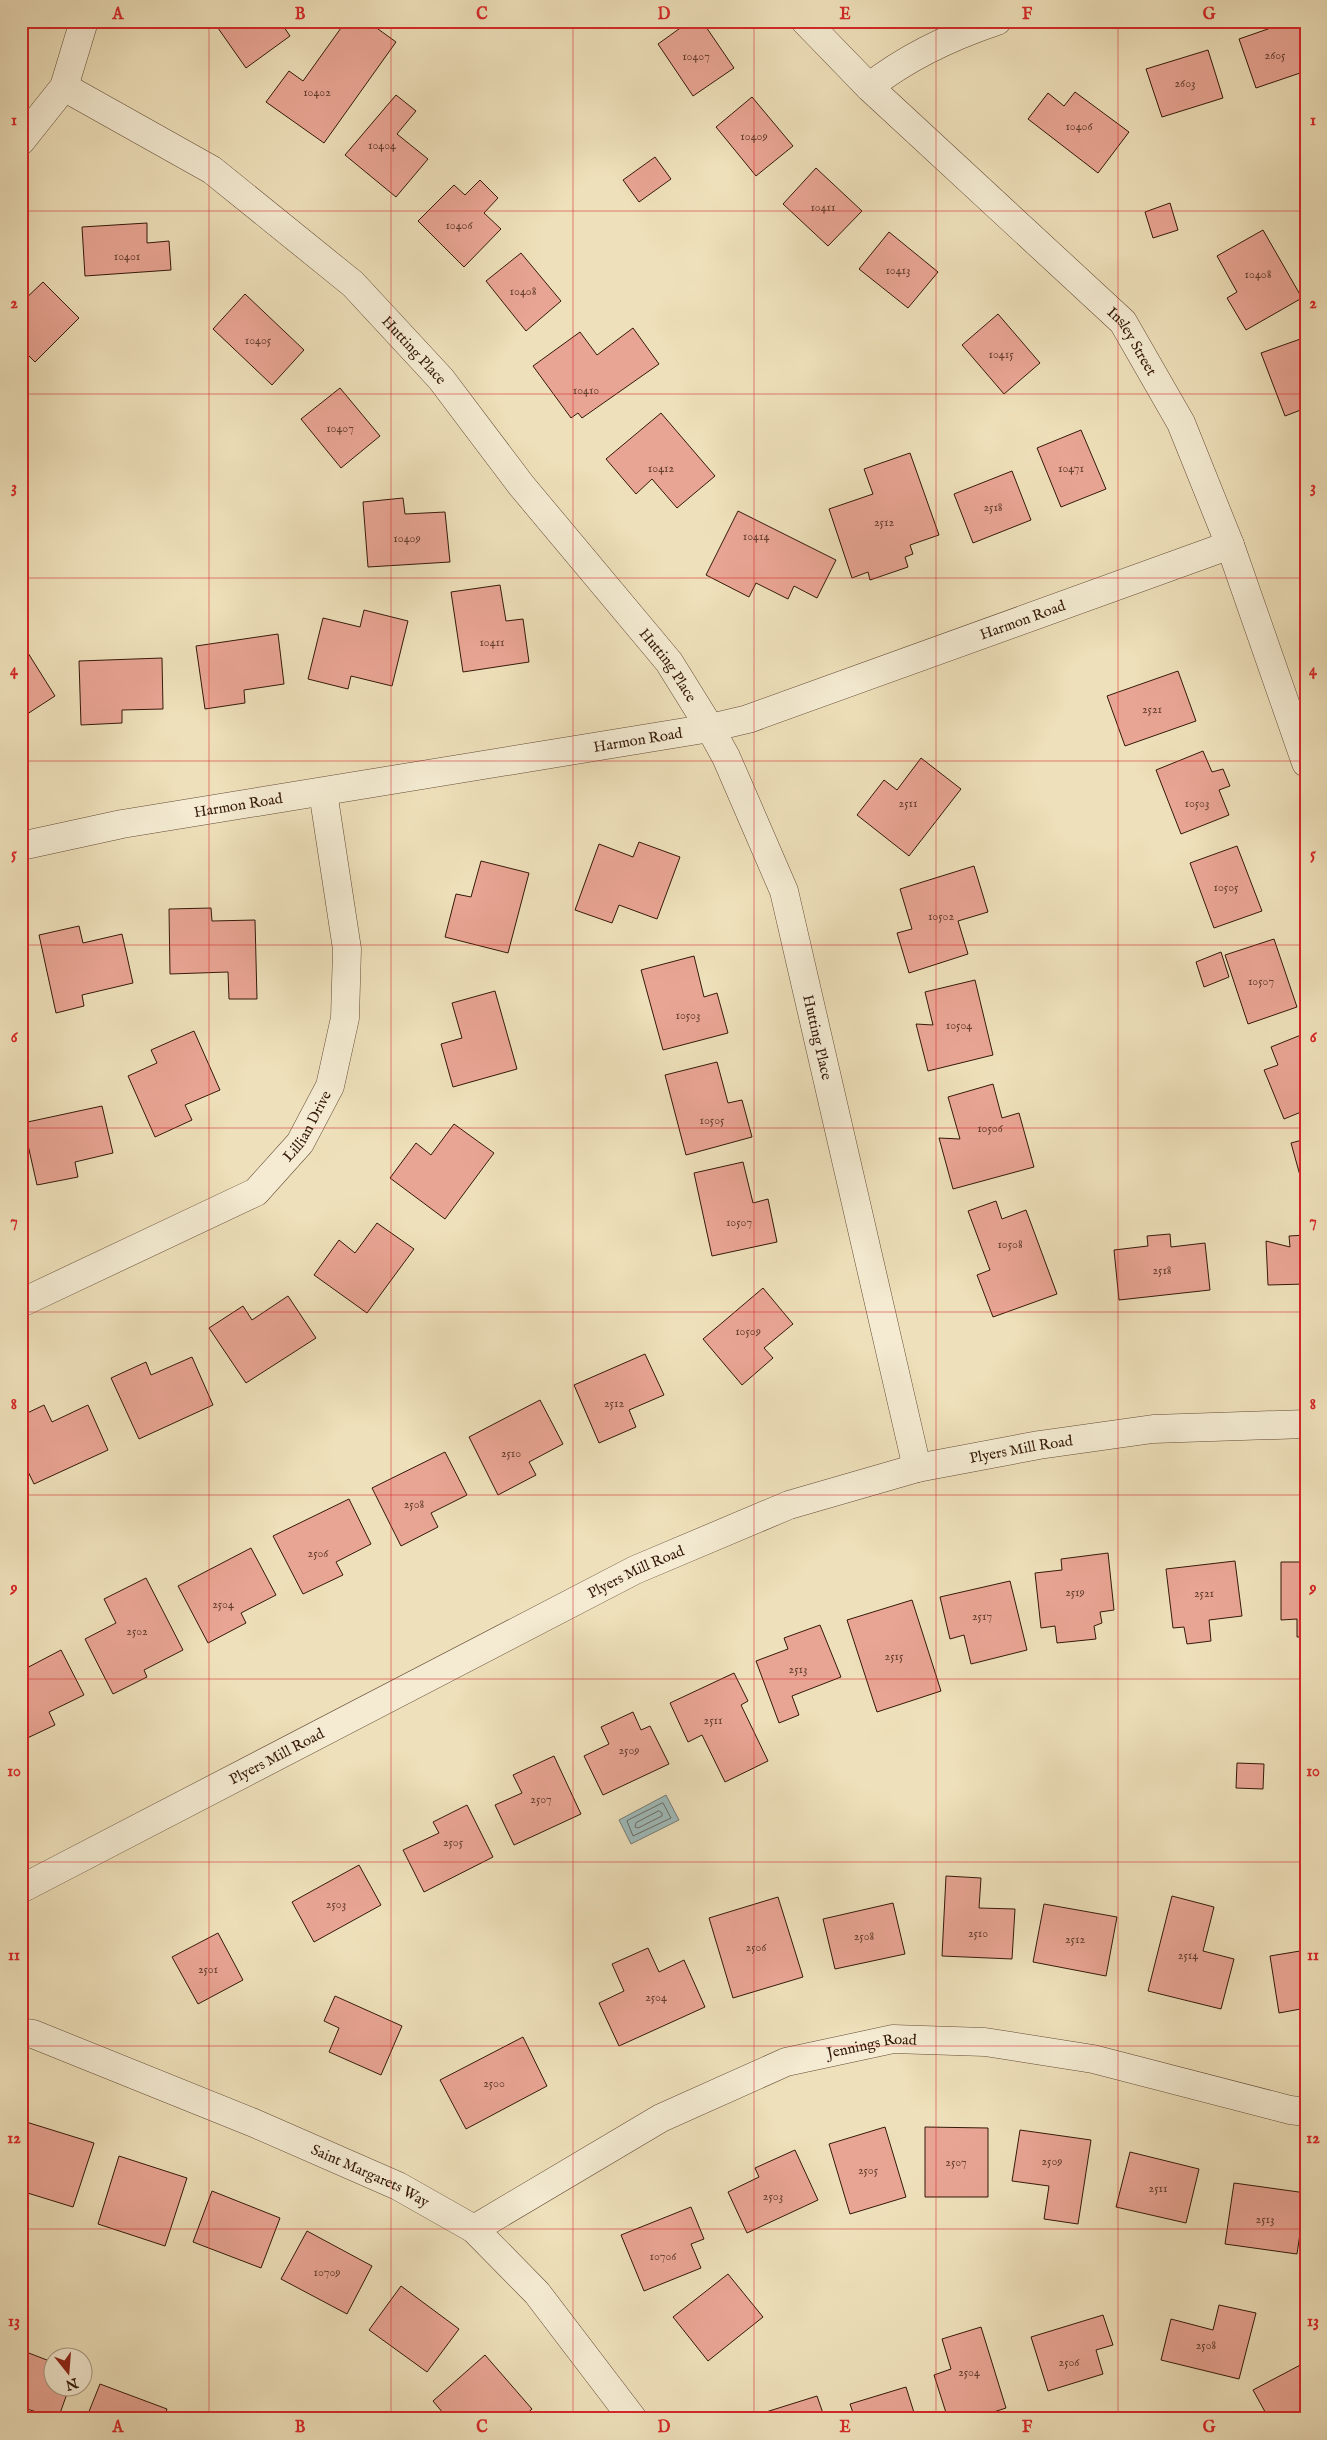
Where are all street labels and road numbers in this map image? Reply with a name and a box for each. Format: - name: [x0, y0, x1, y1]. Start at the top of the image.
- street label: Insley Street: [1103, 303, 1161, 379]
- street label: Hutting Place: [378, 312, 451, 388]
- street label: Harmon Road: [977, 595, 1069, 644]
- street label: Hutting Place: [635, 624, 701, 706]
- street label: Harmon Road: [592, 723, 685, 756]
- street label: Harmon Road: [192, 788, 285, 822]
- street label: Hutting Place: [799, 993, 837, 1082]
- street label: Lillian Drive: [279, 1087, 336, 1165]
- street label: Plyers Mill Road: [968, 1431, 1075, 1467]
- street label: Plyers Mill Road: [584, 1541, 688, 1602]
- street label: Plyers Mill Road: [226, 1723, 328, 1789]
- street label: Jennings Road: [823, 2029, 918, 2063]
- street label: Saint Margarets Way: [308, 2140, 433, 2212]

